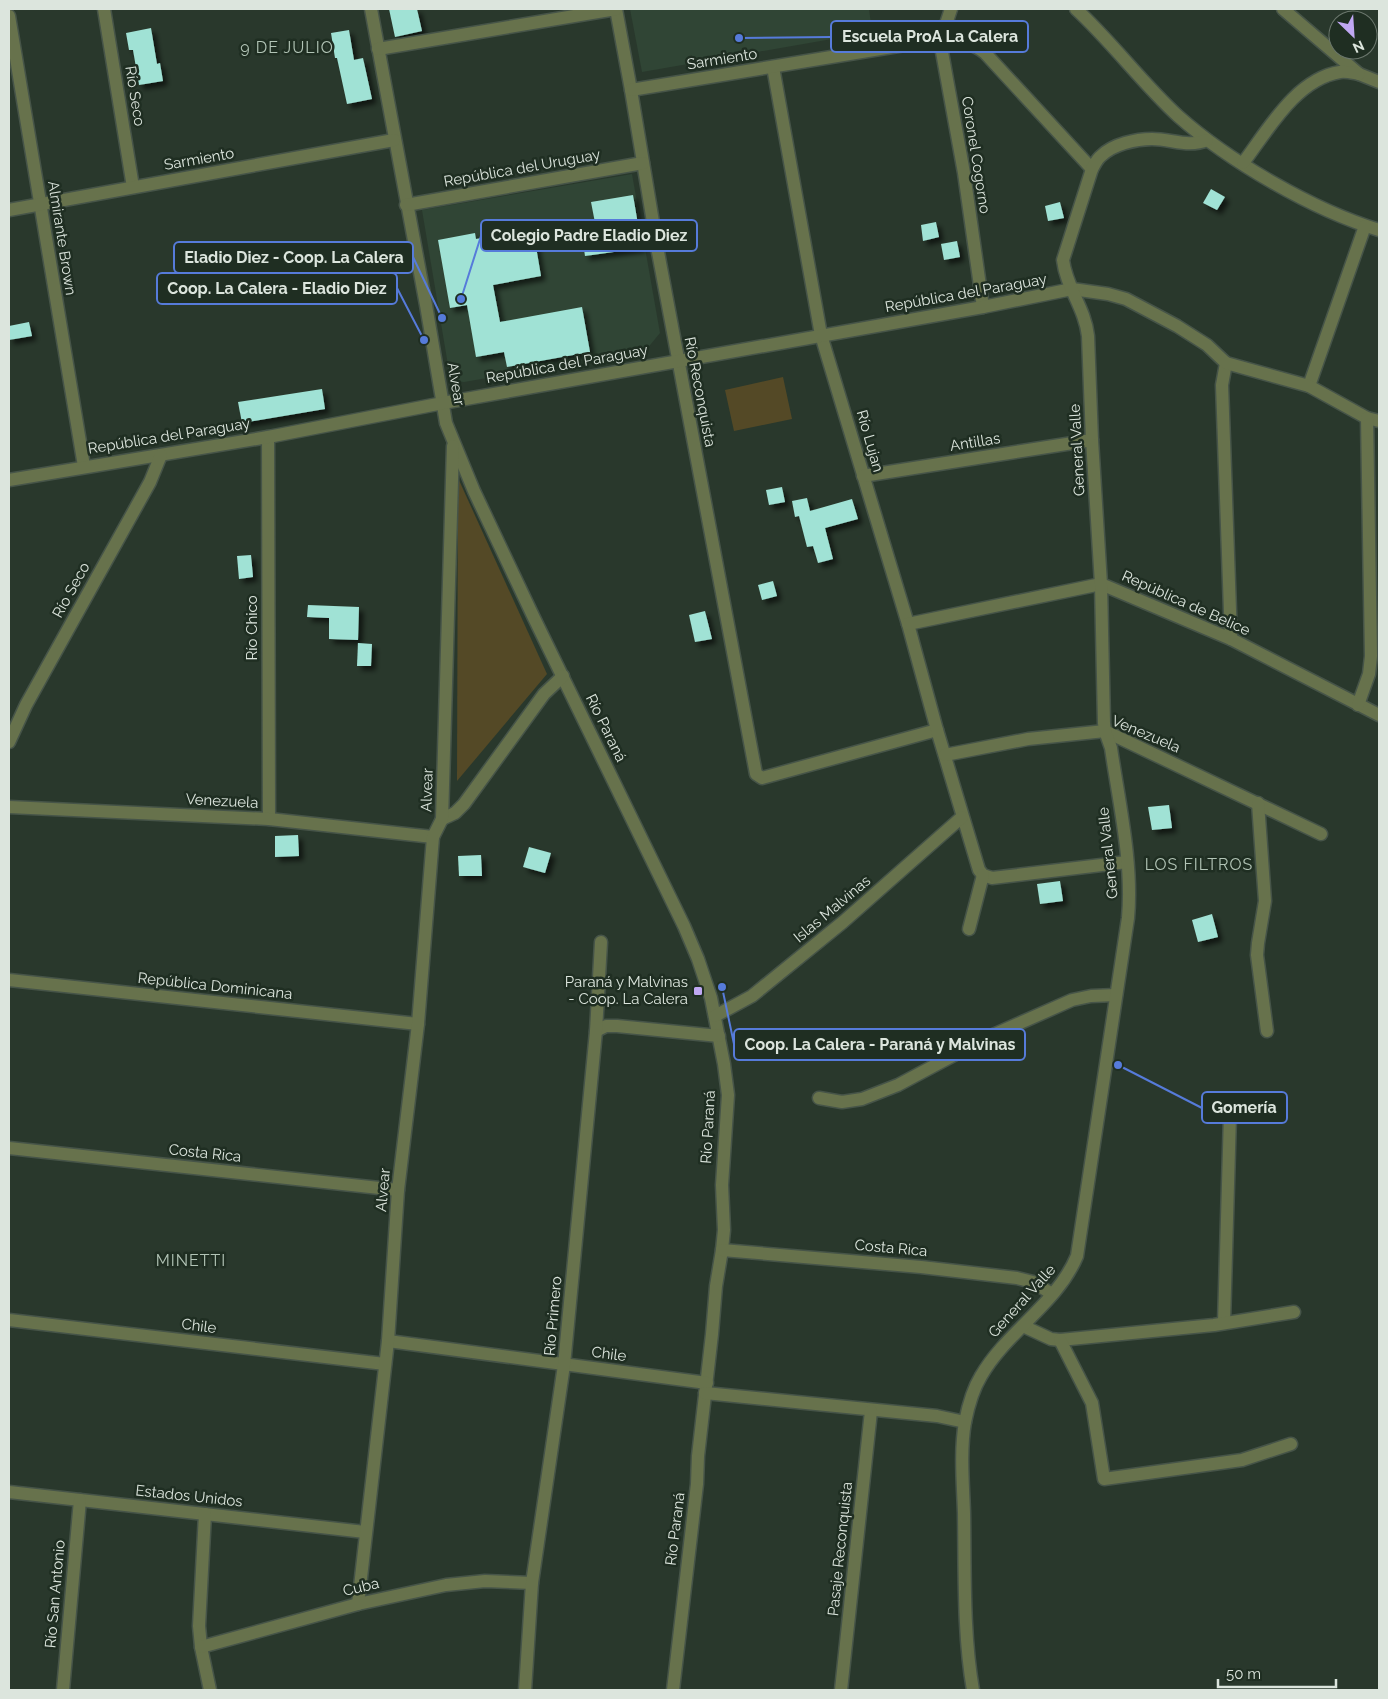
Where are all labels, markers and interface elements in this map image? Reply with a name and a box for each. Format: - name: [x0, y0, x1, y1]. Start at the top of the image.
- north arrow: [1328, 10, 1378, 60]
- callout: Escuela ProA La Calera: [831, 21, 1028, 52]
- text: Escuela ProA La Calera: [842, 27, 1018, 46]
- text: N: [1350, 37, 1367, 56]
- district label: 9 DE JULIO: [240, 38, 334, 57]
- street label: Sarmiento: [686, 45, 758, 73]
- street label: Río Seco: [121, 65, 149, 127]
- street label: Coronel Cogorno: [958, 95, 994, 215]
- street label: Sarmiento: [163, 144, 236, 174]
- street label: República del Uruguay: [442, 145, 602, 191]
- street label: Almirante Brown: [44, 180, 80, 296]
- callout: Colegio Padre Eladio Diez: [481, 220, 697, 251]
- text: Colegio Padre Eladio Diez: [491, 226, 687, 245]
- callout: Eladio Diez - Coop. La Calera: [174, 242, 413, 273]
- text: Eladio Diez - Coop. La Calera: [184, 248, 404, 267]
- street label: República del Paraguay: [884, 270, 1048, 316]
- callout: Coop. La Calera - Eladio Diez: [157, 273, 397, 304]
- text: Coop. La Calera - Eladio Diez: [167, 279, 387, 298]
- street label: Río Reconquista: [680, 335, 720, 449]
- street label: República del Paraguay: [485, 341, 649, 387]
- street label: Alvear: [443, 361, 469, 408]
- street label: General Valle: [1066, 403, 1088, 496]
- street label: Río Lujan: [853, 408, 887, 474]
- street label: República del Paraguay: [87, 414, 251, 458]
- street label: Antillas: [949, 429, 1001, 455]
- street label: Río Seco: [48, 559, 94, 621]
- street label: República de Belice: [1119, 567, 1253, 639]
- street label: Río Chico: [243, 595, 261, 661]
- street label: Río Paraná: [582, 691, 630, 765]
- street label: Venezuela: [1109, 711, 1183, 757]
- street label: Alvear: [417, 767, 437, 812]
- street label: Venezuela: [185, 790, 259, 812]
- street label: General Valle: [1094, 806, 1122, 900]
- district label: LOS FILTROS: [1145, 855, 1253, 874]
- street label: Islas Malvinas: [790, 872, 874, 946]
- street label: República Dominicana: [137, 969, 293, 1003]
- place label: Paraná y Malvinas - Coop. La Calera: [565, 973, 688, 1008]
- marker: Paraná y Malvinas - Coop. La Calera: [692, 985, 704, 997]
- callout: Coop. La Calera - Paraná y Malvinas: [734, 1029, 1025, 1060]
- text: Coop. La Calera - Paraná y Malvinas: [745, 1035, 1016, 1054]
- street label: Río Paraná: [697, 1090, 719, 1164]
- callout: Gomería: [1202, 1092, 1287, 1123]
- text: Gomería: [1211, 1098, 1277, 1117]
- street label: Costa Rica: [168, 1140, 242, 1166]
- street label: Alvear: [372, 1167, 394, 1213]
- street label: Costa Rica: [854, 1236, 928, 1260]
- district label: MINETTI: [156, 1251, 226, 1270]
- street label: General Valle: [985, 1261, 1060, 1341]
- street label: Río Primero: [541, 1275, 565, 1357]
- street label: Chile: [180, 1315, 218, 1337]
- street label: Chile: [590, 1343, 628, 1365]
- street label: Estados Unidos: [135, 1481, 243, 1511]
- street label: Pasaje Reconquista: [824, 1481, 856, 1617]
- street label: Río Paraná: [662, 1491, 688, 1567]
- street label: Río San Antonio: [41, 1539, 69, 1649]
- street label: Cuba: [341, 1574, 381, 1600]
- scale bar: [1218, 1656, 1336, 1688]
- text: 50 m: [1226, 1665, 1261, 1683]

